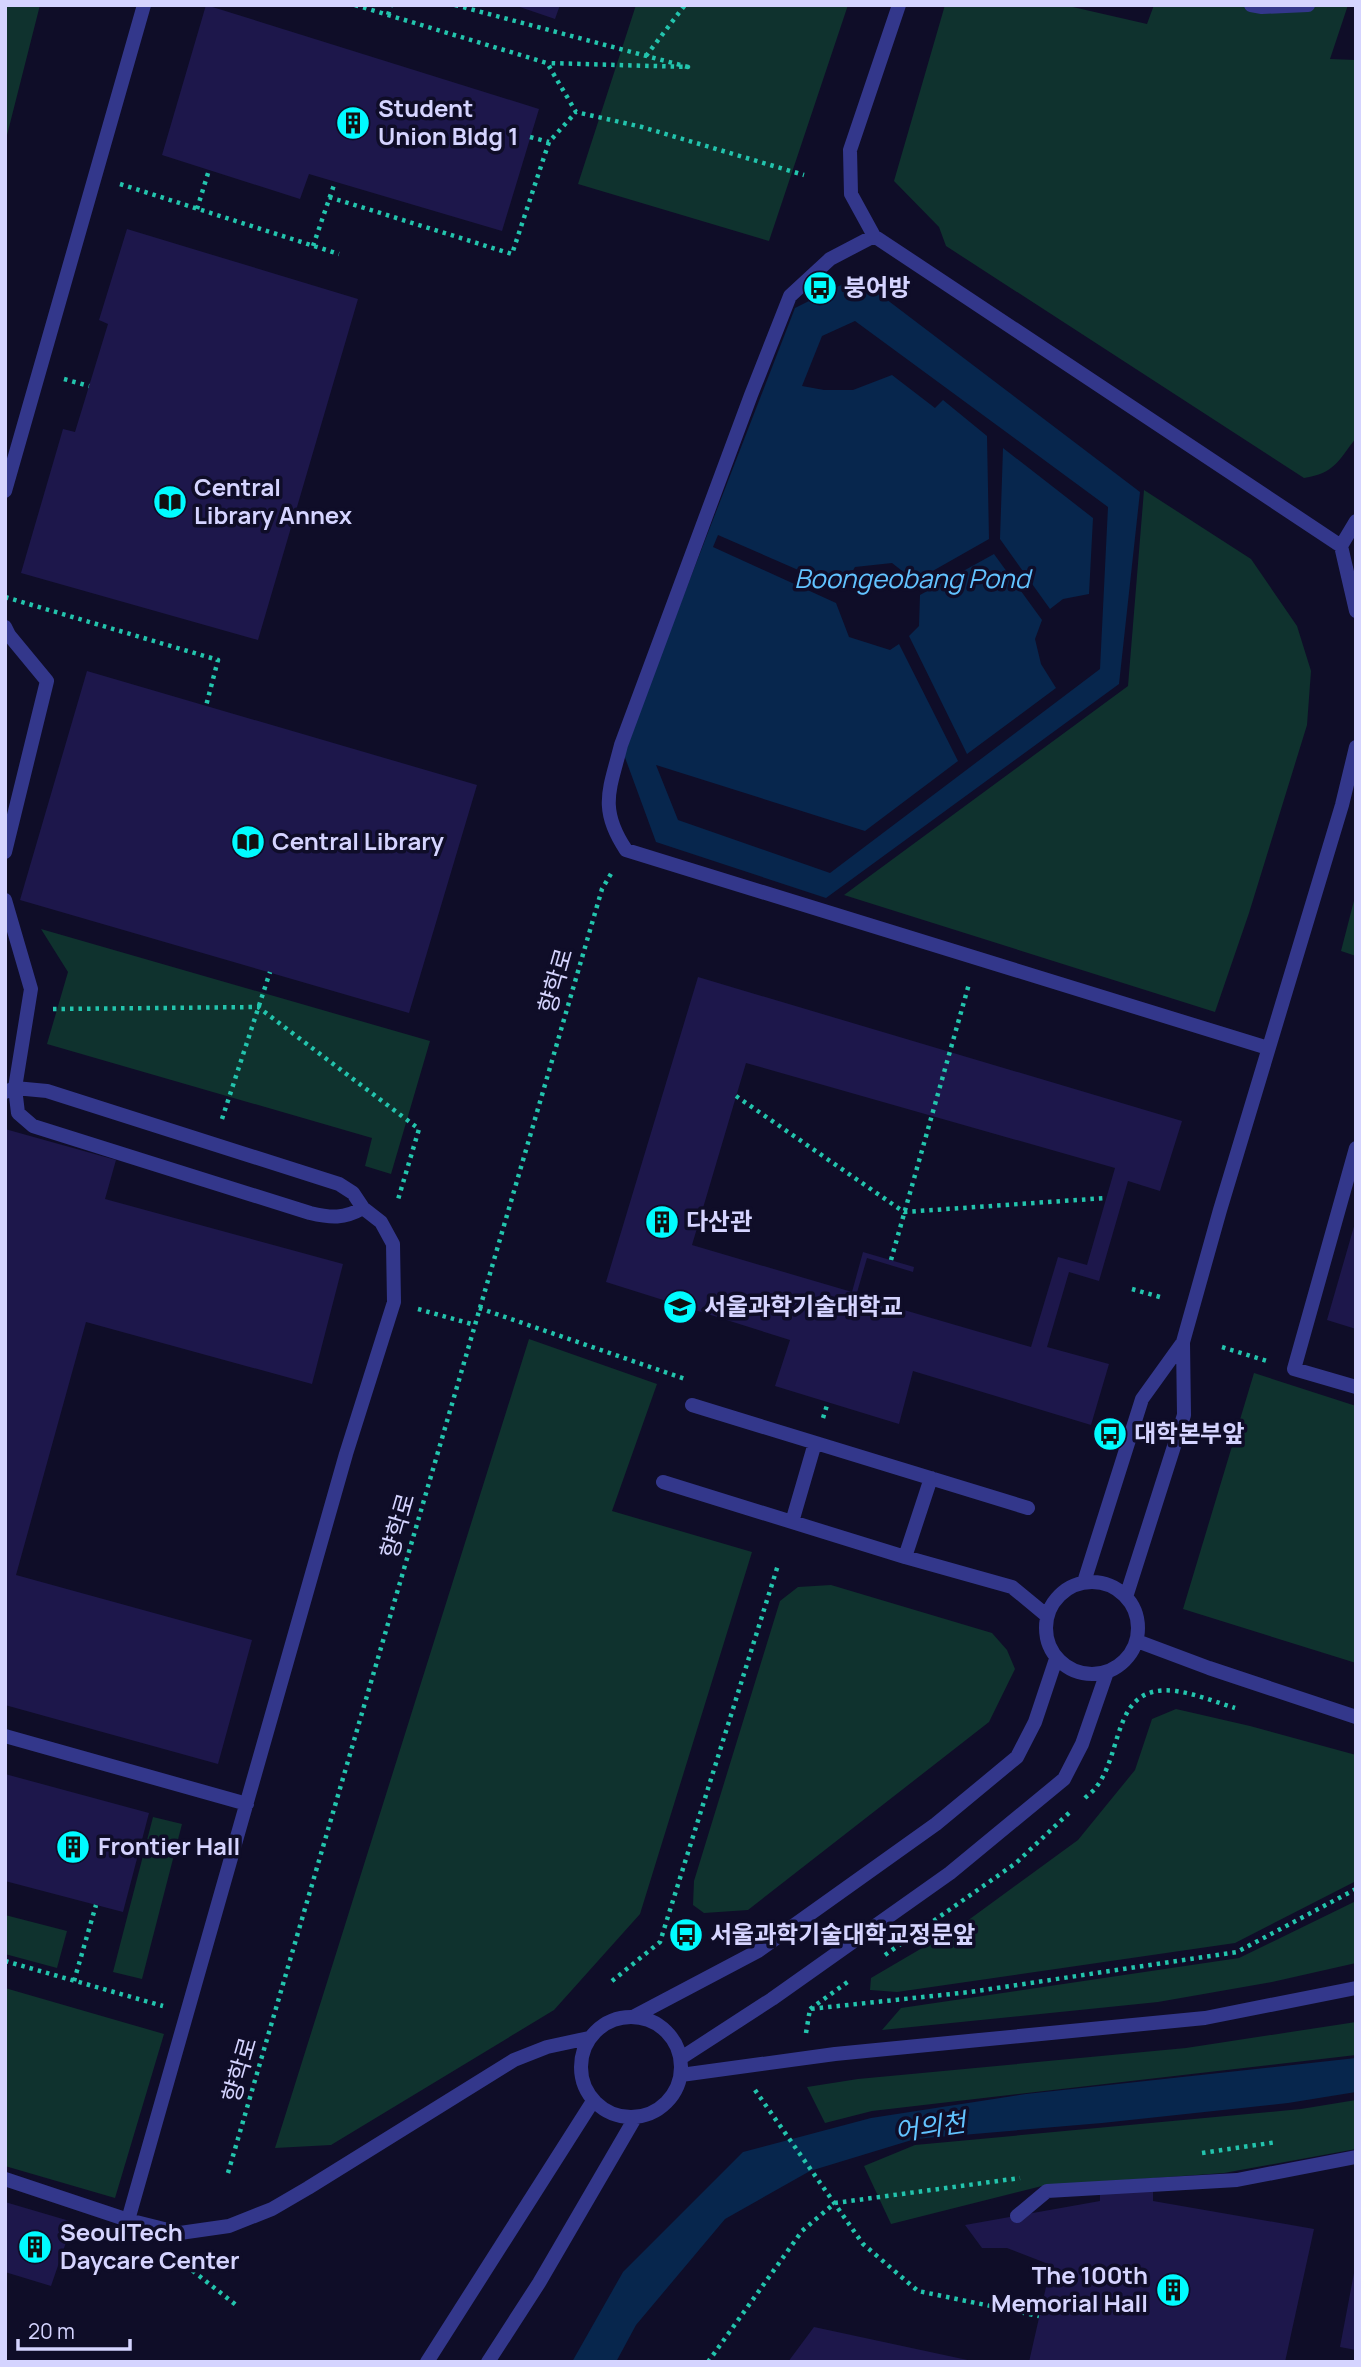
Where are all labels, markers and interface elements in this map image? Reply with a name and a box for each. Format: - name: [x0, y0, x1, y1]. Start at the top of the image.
- place label: Student Union Bldg 1: [378, 91, 518, 152]
- building icon: Student Union Bldg 1: [334, 104, 372, 142]
- bus stop icon: 붕어방: [801, 269, 839, 307]
- place label: 붕어방: [844, 270, 910, 303]
- place label: Central Library Annex: [194, 470, 353, 531]
- library icon: Central Library Annex: [151, 483, 189, 521]
- water label: Boongeobang Pond: [794, 560, 1033, 596]
- library icon: Central Library: [229, 823, 267, 861]
- place label: Central Library: [272, 824, 444, 857]
- street label: 향학로: [530, 944, 580, 1017]
- building icon: 다산관: [643, 1203, 681, 1241]
- place label: 다산관: [686, 1204, 752, 1237]
- school or university icon: 서울과학기술대학교: [661, 1288, 699, 1326]
- place label: 서울과학기술대학교: [704, 1289, 903, 1322]
- bus stop icon: 대학본부앞: [1091, 1415, 1129, 1453]
- place label: 대학본부앞: [1134, 1416, 1244, 1449]
- street label: 향학로: [372, 1489, 422, 1562]
- building icon: Frontier Hall: [54, 1828, 92, 1866]
- place label: Frontier Hall: [98, 1829, 240, 1862]
- bus stop icon: 서울과학기술대학교정문앞: [667, 1916, 705, 1954]
- place label: 서울과학기술대학교정문앞: [710, 1917, 975, 1950]
- street label: 향학로: [214, 2033, 264, 2106]
- water label: 어의천: [892, 2103, 971, 2149]
- place label: SeoulTech Daycare Center: [60, 2215, 239, 2276]
- building icon: SeoulTech Daycare Center: [16, 2228, 54, 2266]
- place label: The 100th Memorial Hall: [991, 2258, 1148, 2319]
- building icon: The 100th Memorial Hall: [1154, 2271, 1192, 2309]
- scale bar: [18, 2308, 130, 2352]
- text: 20 m: [28, 2317, 75, 2345]

